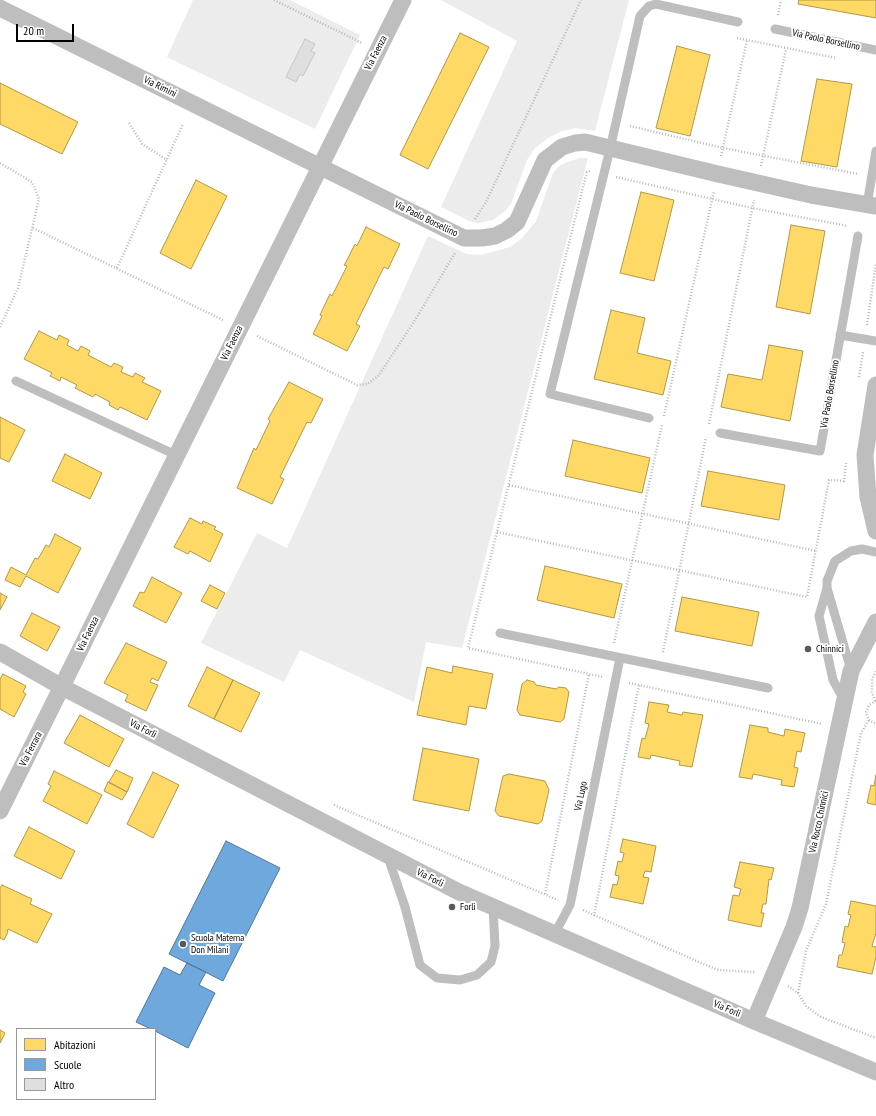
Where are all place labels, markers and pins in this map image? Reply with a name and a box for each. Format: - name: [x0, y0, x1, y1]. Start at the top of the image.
- place label: Chinnici: [816, 643, 844, 655]
- marker: Chinnici: [803, 644, 813, 654]
- place label: Forlì: [460, 901, 476, 913]
- marker: Forlì: [447, 902, 457, 912]
- place label: Scuola Materna Don Milani: [191, 932, 244, 956]
- marker: Scuola Materna Don Milani: [178, 939, 188, 949]

